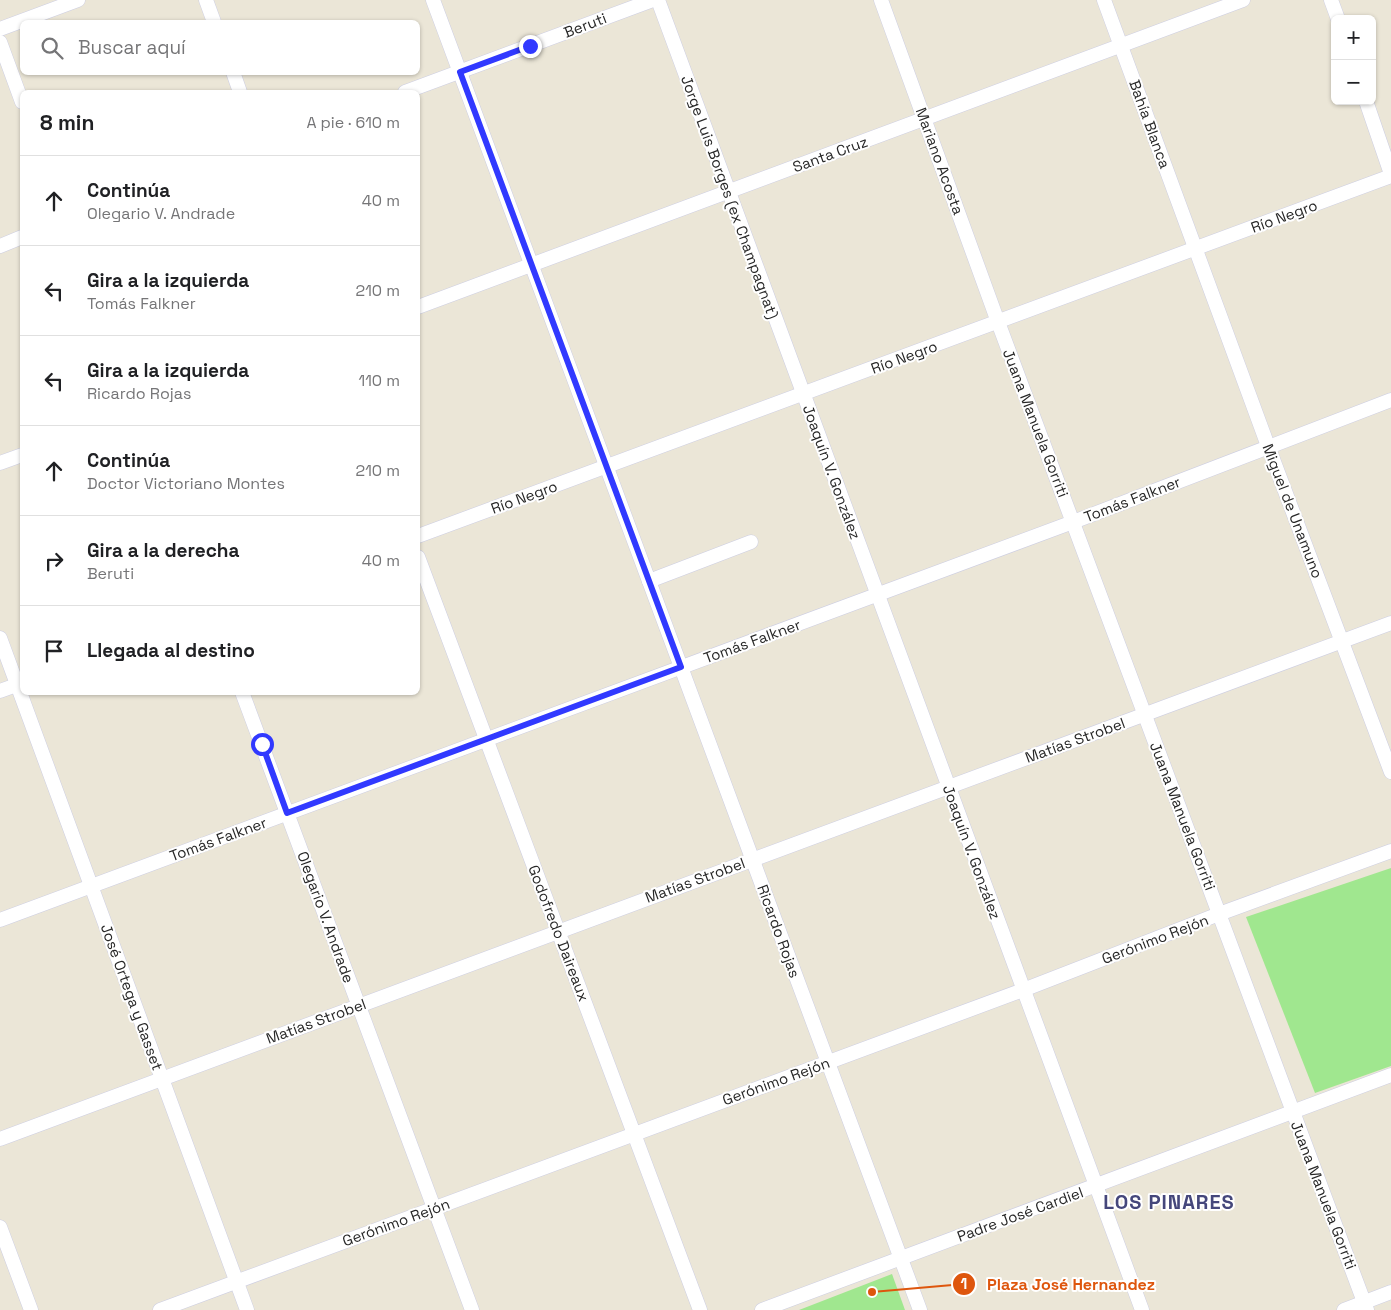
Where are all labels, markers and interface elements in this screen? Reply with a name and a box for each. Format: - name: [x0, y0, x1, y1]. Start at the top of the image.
- street label: Beruti: [561, 8, 609, 42]
- map controls: [1331, 15, 1376, 105]
- button: +: [1331, 15, 1376, 60]
- search box: [20, 20, 420, 75]
- icon: search: [38, 34, 66, 62]
- text: Buscar aquí: [78, 35, 186, 60]
- route end: [519, 35, 542, 58]
- button: −: [1331, 60, 1376, 105]
- street label: Jorge Luis Borges (ex Champagnat): [676, 73, 783, 322]
- street label: Bahía Blanca: [1125, 77, 1175, 171]
- street label: Mariano Acosta: [912, 105, 968, 217]
- text: 8 min: [40, 109, 94, 136]
- text: A pie · 610 m: [307, 112, 400, 133]
- street label: Santa Cruz: [790, 132, 870, 176]
- text: Continúa: [87, 178, 170, 203]
- icon: ahead: [40, 187, 68, 215]
- text: 40 m: [362, 190, 400, 211]
- street label: Río Negro: [1248, 195, 1320, 237]
- text: Olegario V. Andrade: [87, 203, 235, 224]
- text: Gira a la izquierda: [87, 268, 249, 293]
- icon: left: [40, 277, 68, 305]
- text: 210 m: [356, 280, 400, 301]
- text: Tomás Falkner: [87, 293, 196, 314]
- street label: Río Negro: [868, 336, 940, 378]
- street label: Juana Manuela Gorriti: [999, 346, 1073, 500]
- text: Gira a la izquierda: [87, 358, 249, 383]
- icon: left: [40, 367, 68, 395]
- text: 110 m: [358, 370, 400, 391]
- text: Ricardo Rojas: [87, 383, 191, 404]
- street label: Joaquín V. González: [799, 402, 865, 542]
- street label: Miguel de Unamuno: [1259, 441, 1327, 581]
- text: Continúa: [87, 448, 170, 473]
- icon: ahead: [40, 457, 68, 485]
- text: 210 m: [356, 460, 400, 481]
- street label: Tomás Falkner: [1081, 472, 1183, 526]
- text: Doctor Victoriano Montes: [87, 473, 285, 494]
- street label: Río Negro: [488, 476, 560, 518]
- text: Gira a la derecha: [87, 538, 239, 563]
- icon: right: [40, 547, 68, 575]
- text: 40 m: [362, 550, 400, 571]
- text: Beruti: [87, 563, 134, 584]
- street label: Tomás Falkner: [701, 615, 803, 667]
- icon: arrive: [40, 637, 68, 665]
- text: Llegada al destino: [87, 638, 255, 663]
- street label: Matías Strobel: [1022, 713, 1128, 767]
- route start: [251, 733, 274, 756]
- street label: Juana Manuela Gorriti: [1146, 739, 1220, 893]
- street label: Joaquín V. González: [939, 782, 1005, 922]
- street label: Tomás Falkner: [167, 813, 269, 865]
- street label: Olegario V. Andrade: [293, 849, 359, 986]
- street label: Matías Strobel: [642, 853, 748, 907]
- street label: Godofredo Daireaux: [524, 862, 594, 1004]
- street label: Ricardo Rojas: [753, 882, 805, 980]
- street label: Gerónimo Rejón: [1099, 910, 1211, 968]
- street label: José Ortega y Gasset: [97, 921, 167, 1073]
- street label: Matías Strobel: [263, 994, 369, 1048]
- street label: Gerónimo Rejón: [720, 1053, 832, 1109]
- street label: Juana Manuela Gorriti: [1287, 1118, 1361, 1272]
- street label: Padre José Cardiel: [954, 1182, 1086, 1246]
- district label: LOS PINARES: [1103, 1189, 1235, 1215]
- street label: Gerónimo Rejón: [340, 1194, 452, 1250]
- callout: Plaza José Hernandez: [952, 1269, 1165, 1300]
- text: 1: [961, 1274, 967, 1293]
- text: Plaza José Hernandez: [987, 1274, 1155, 1295]

